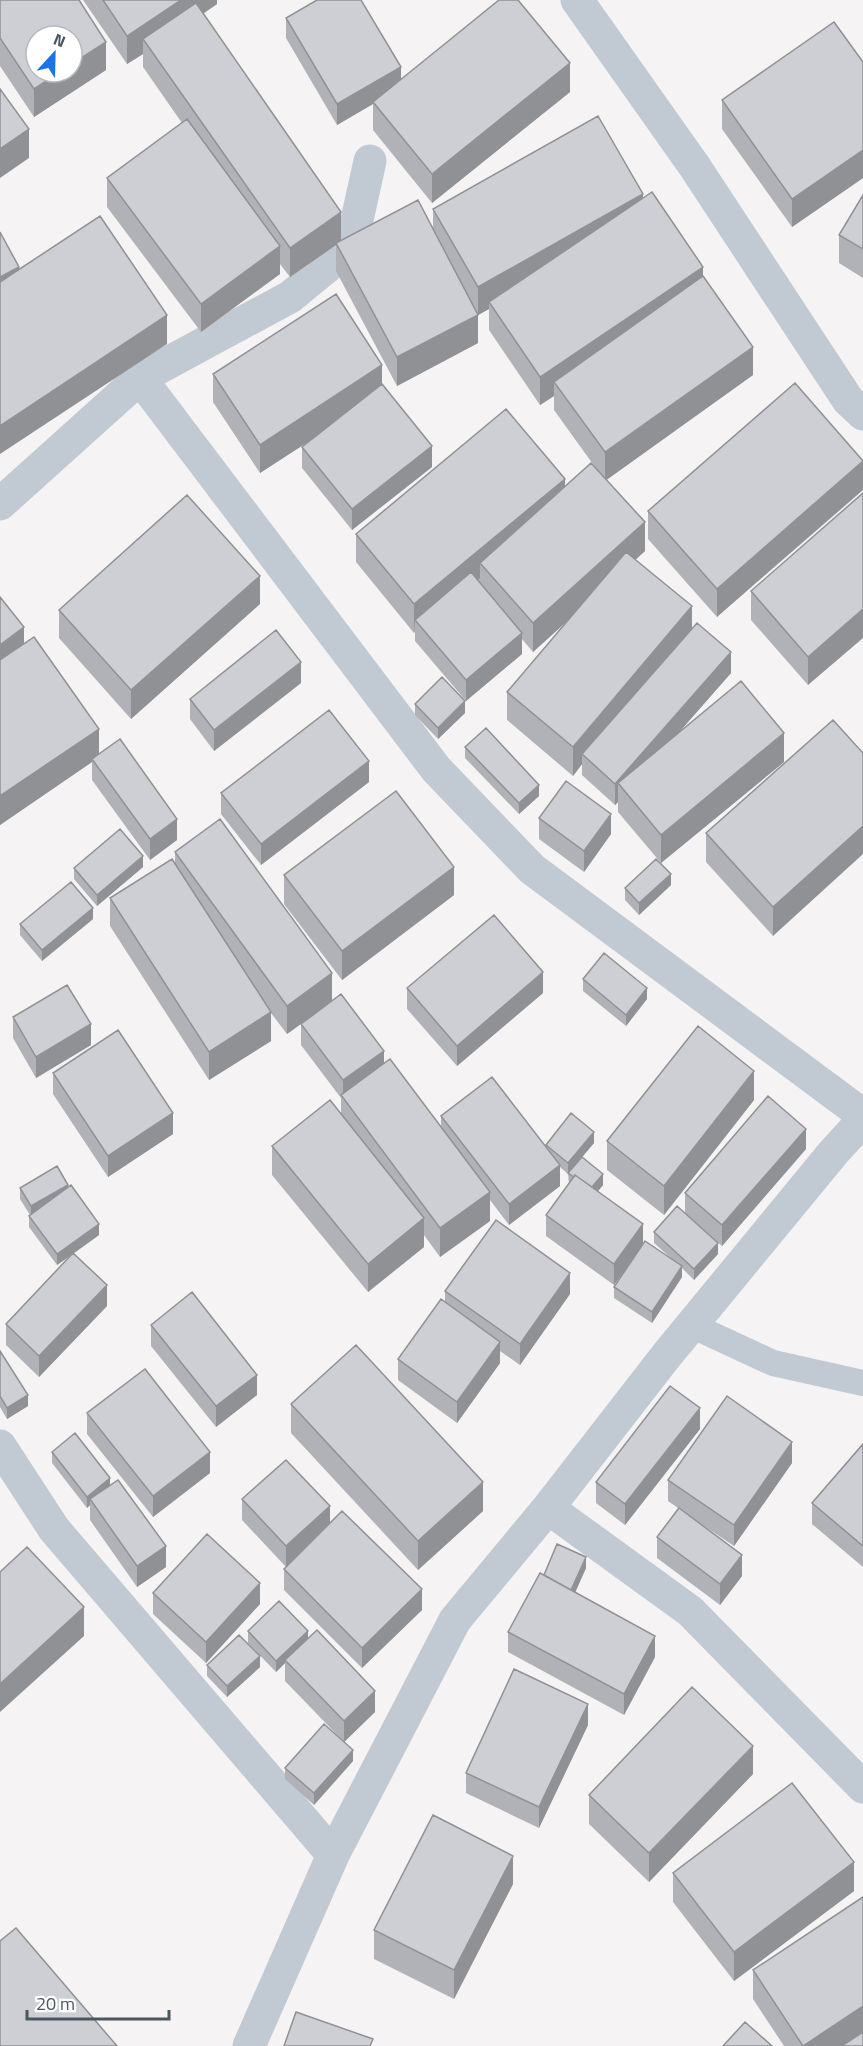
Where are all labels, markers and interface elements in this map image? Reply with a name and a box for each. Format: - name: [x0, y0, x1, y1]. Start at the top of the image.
- north arrow: [24, 24, 84, 84]
- text: N: [50, 27, 69, 53]
- scale bar: [27, 1983, 170, 2021]
- text: 20 m: [36, 1990, 75, 2017]

